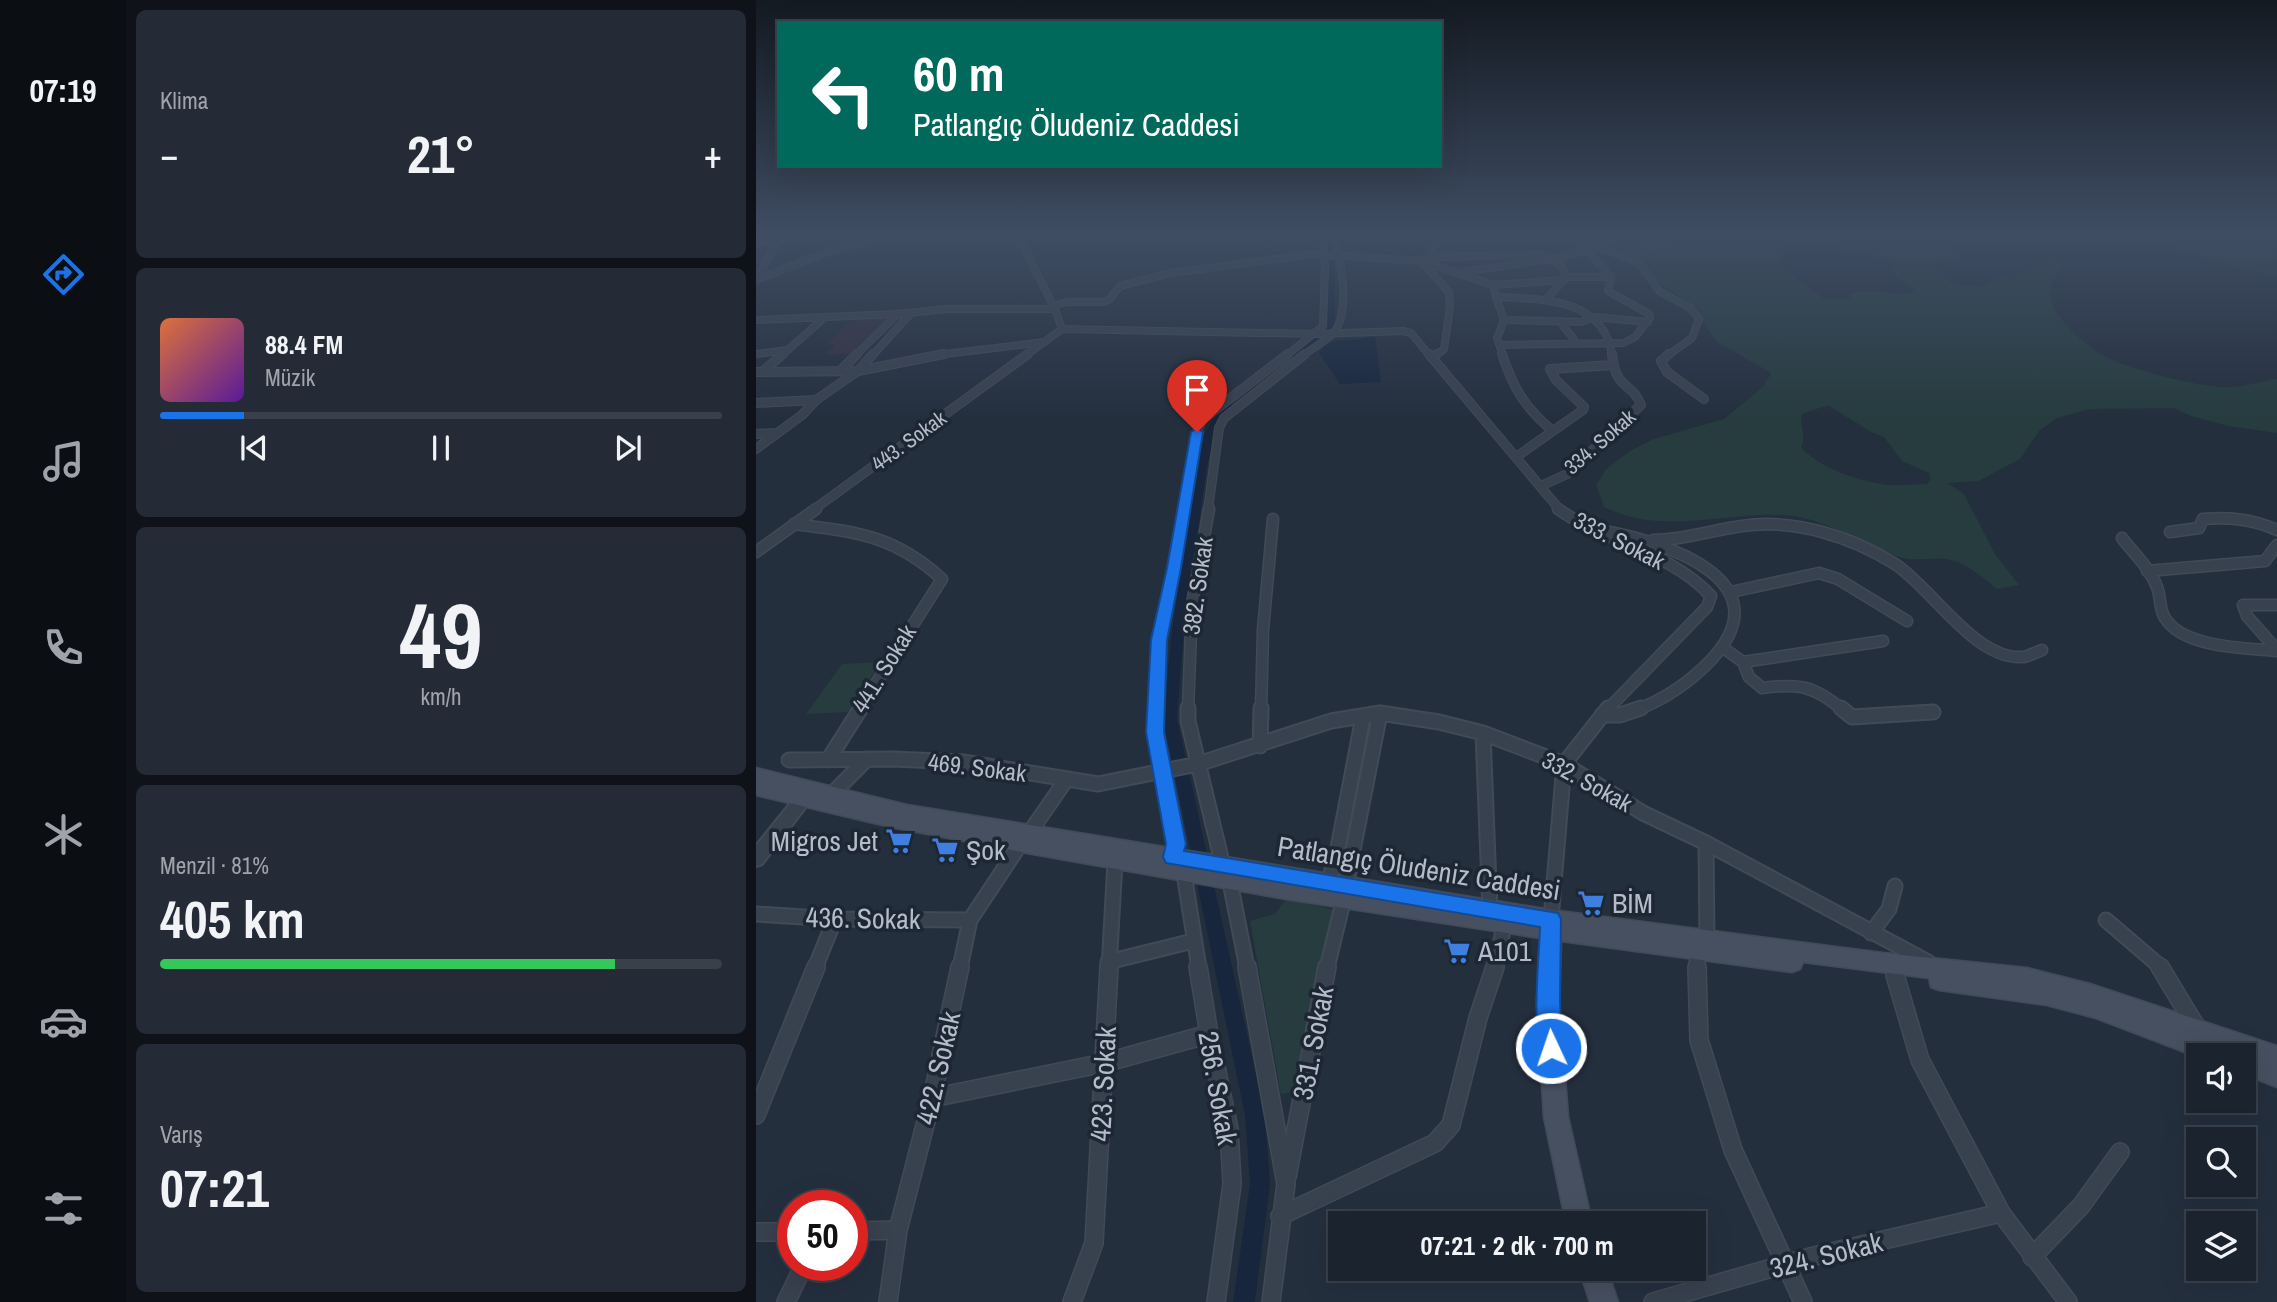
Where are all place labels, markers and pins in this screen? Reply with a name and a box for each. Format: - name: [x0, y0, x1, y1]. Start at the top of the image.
- pin: [1167, 360, 1227, 432]
- place label: Migros Jet: [771, 822, 878, 860]
- supermarket icon: Migros Jet: [884, 826, 914, 856]
- place label: Şok: [966, 831, 1006, 869]
- supermarket icon: Şok: [930, 835, 960, 865]
- place label: BİM: [1612, 884, 1653, 922]
- supermarket icon: BİM: [1576, 888, 1606, 918]
- place label: A101: [1477, 932, 1532, 970]
- supermarket icon: A101: [1442, 936, 1472, 966]

